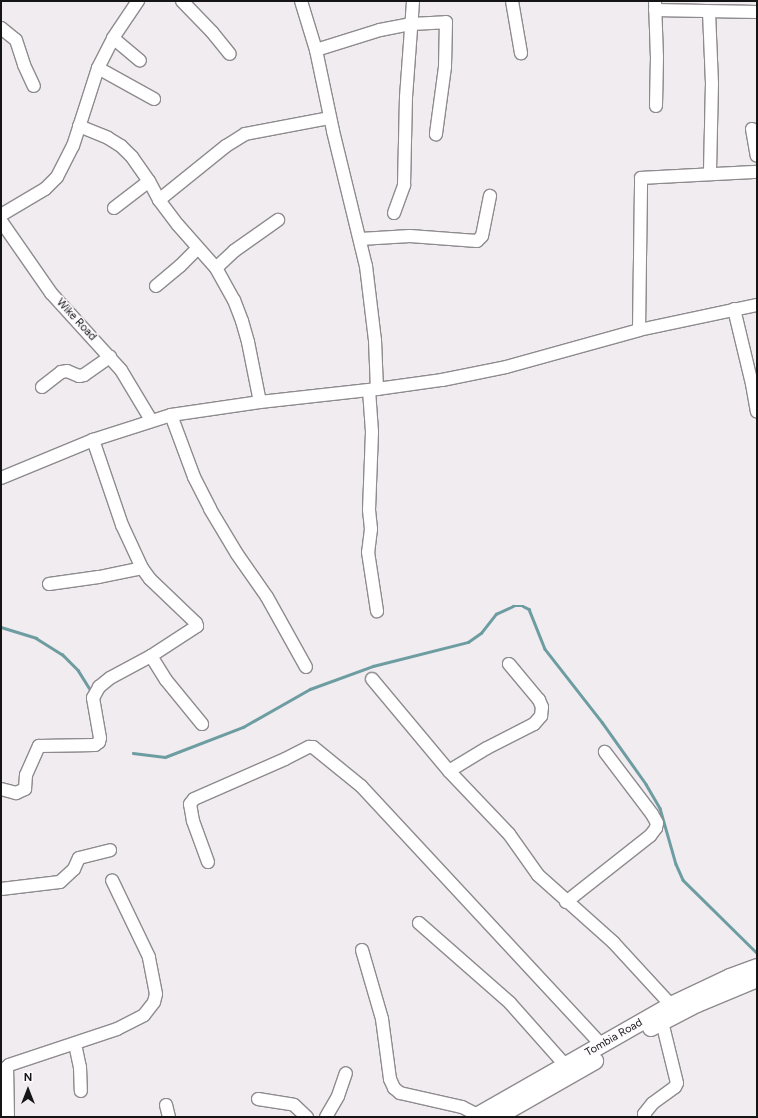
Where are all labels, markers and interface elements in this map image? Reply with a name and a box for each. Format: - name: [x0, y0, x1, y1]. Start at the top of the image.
- street label: Wike Road: [53, 296, 99, 344]
- street label: Tombia Road: [583, 1016, 645, 1060]
- north arrow: [8, 1070, 48, 1110]
- text: N: [24, 1071, 32, 1084]

